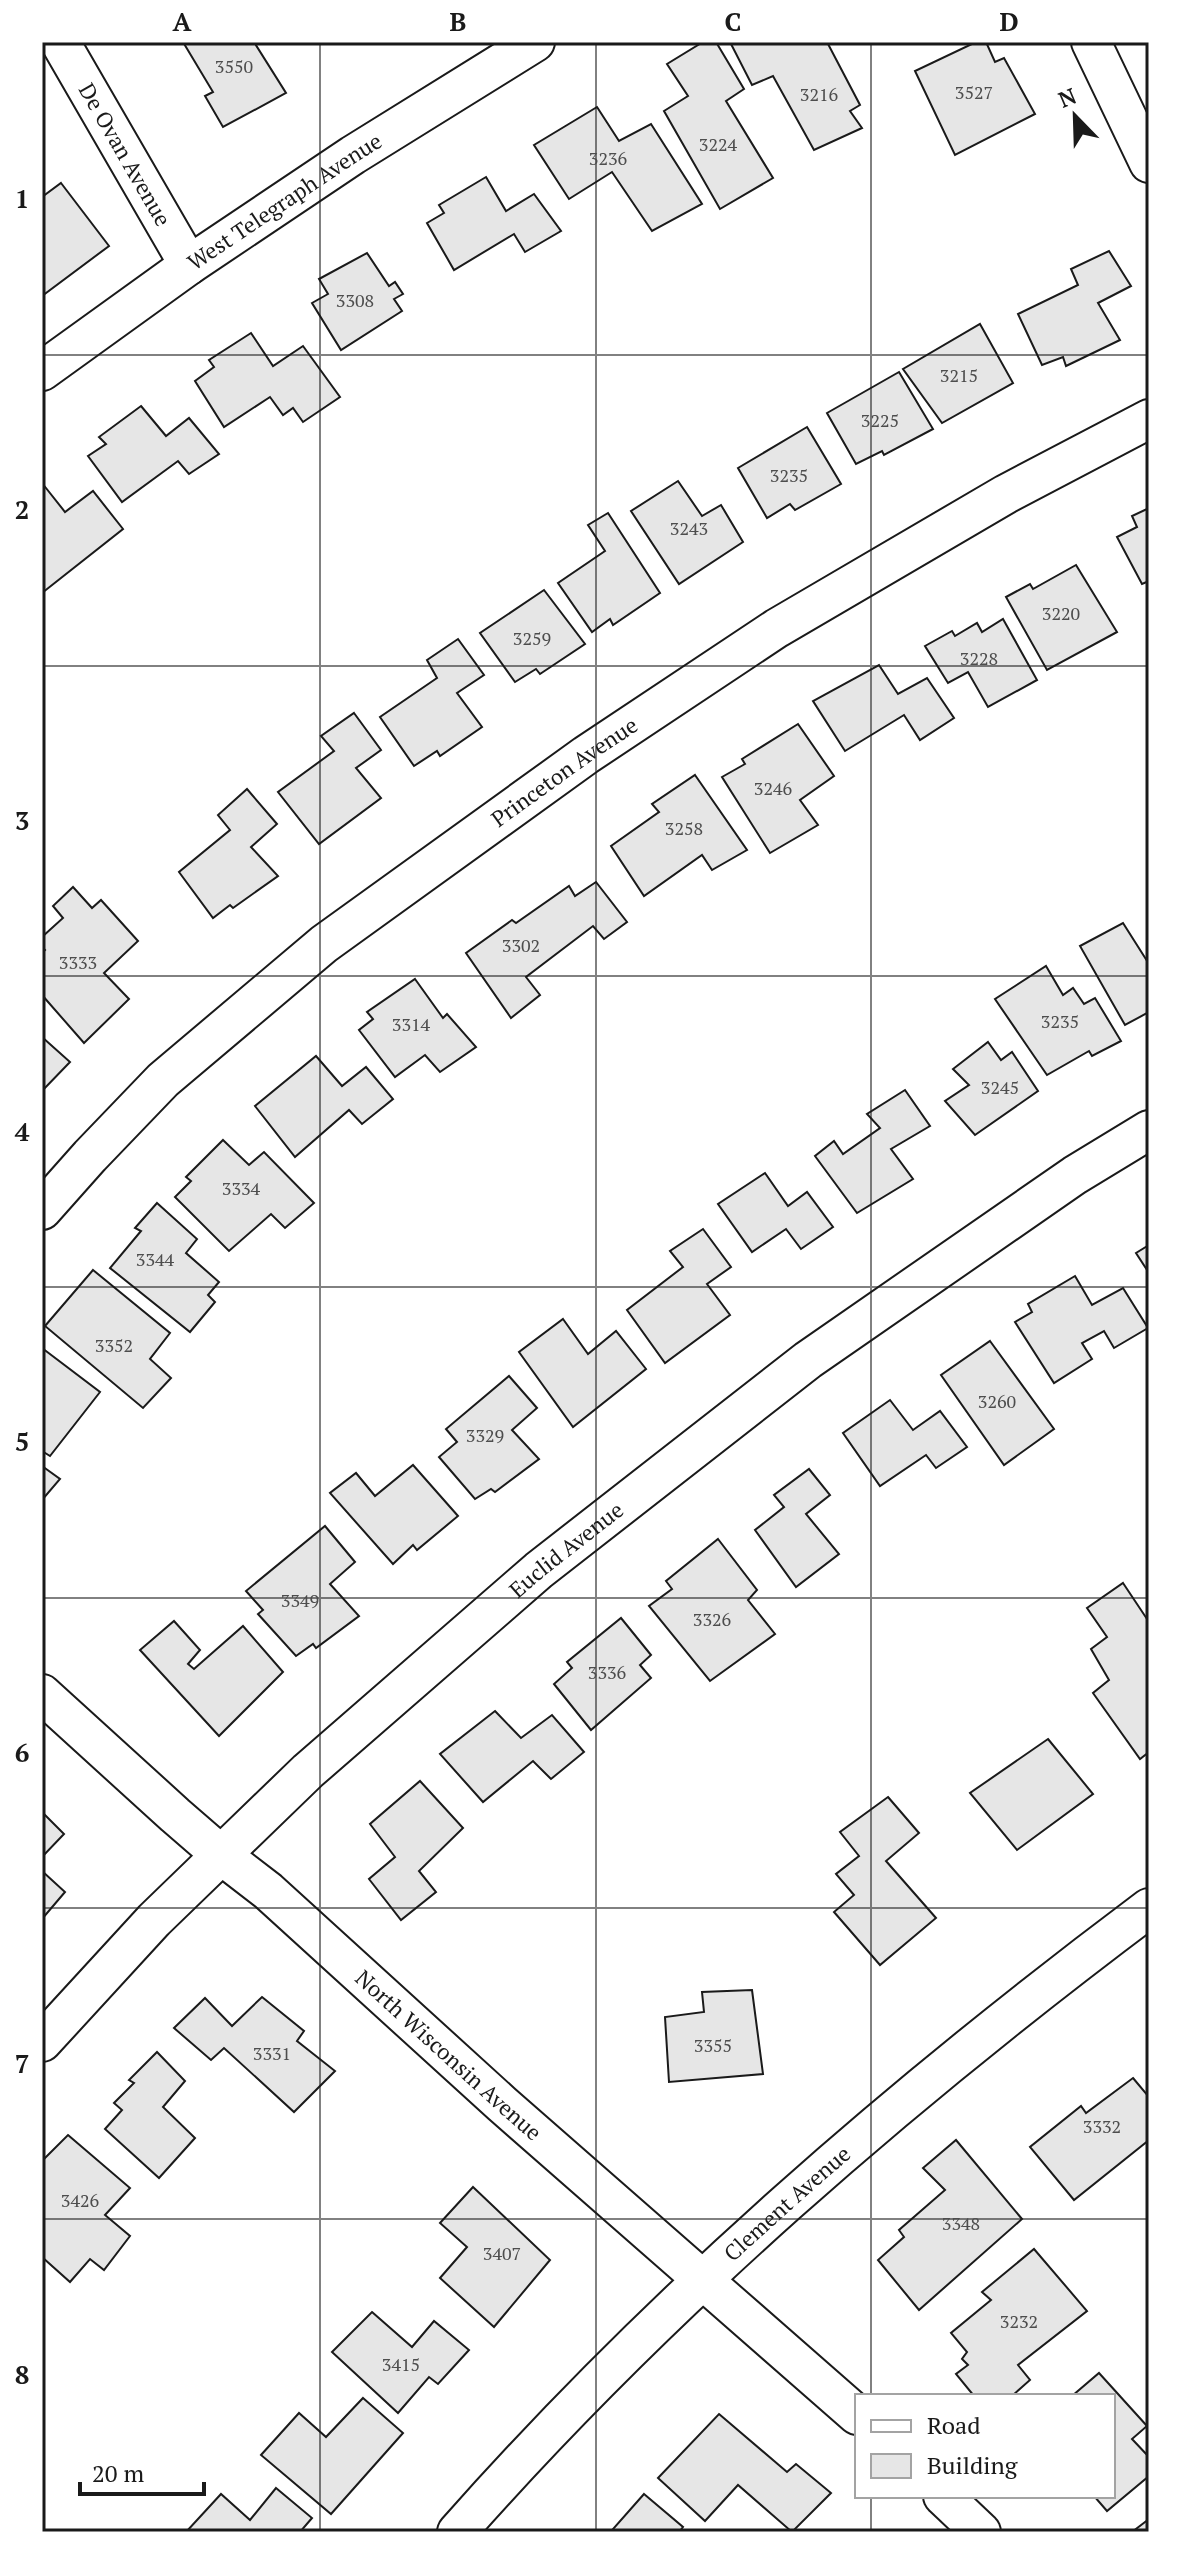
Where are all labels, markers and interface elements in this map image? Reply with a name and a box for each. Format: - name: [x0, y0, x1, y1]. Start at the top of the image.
- text: A: [173, 4, 192, 38]
- text: B: [450, 4, 466, 38]
- text: C: [725, 4, 741, 38]
- text: D: [999, 4, 1019, 38]
- house number: 3550: [215, 54, 253, 78]
- north arrow: [1035, 76, 1115, 156]
- street label: De Ovan Avenue: [73, 77, 178, 231]
- house number: 3527: [955, 80, 993, 104]
- text: N: [1054, 80, 1081, 114]
- house number: 3216: [800, 82, 839, 106]
- street label: West Telegraph Avenue: [181, 126, 387, 276]
- house number: 3224: [699, 132, 738, 156]
- house number: 3236: [589, 146, 628, 170]
- text: 1: [15, 181, 29, 215]
- house number: 3308: [336, 288, 374, 312]
- house number: 3215: [940, 363, 978, 387]
- house number: 3225: [861, 408, 899, 432]
- house number: 3235: [770, 463, 808, 487]
- text: 2: [15, 492, 29, 526]
- house number: 3243: [670, 516, 708, 540]
- house number: 3220: [1042, 601, 1080, 625]
- house number: 3259: [513, 626, 551, 650]
- house number: 3228: [960, 646, 998, 670]
- street label: Princeton Avenue: [485, 710, 643, 833]
- house number: 3246: [754, 776, 793, 800]
- text: 3: [15, 803, 29, 837]
- house number: 3258: [665, 816, 703, 840]
- house number: 3302: [502, 933, 540, 957]
- house number: 3333: [59, 950, 97, 974]
- house number: 3235: [1041, 1009, 1079, 1033]
- house number: 3314: [392, 1012, 431, 1036]
- house number: 3245: [981, 1075, 1019, 1099]
- text: 4: [15, 1114, 30, 1148]
- house number: 3334: [222, 1176, 261, 1200]
- house number: 3344: [136, 1247, 175, 1271]
- house number: 3352: [95, 1333, 133, 1357]
- house number: 3260: [978, 1389, 1016, 1413]
- house number: 3329: [466, 1423, 504, 1447]
- text: 5: [15, 1424, 29, 1458]
- street label: Euclid Avenue: [503, 1495, 629, 1604]
- house number: 3349: [281, 1588, 319, 1612]
- house number: 3326: [693, 1607, 732, 1631]
- house number: 3336: [588, 1660, 627, 1684]
- text: 6: [15, 1735, 29, 1769]
- street label: North Wisconsin Avenue: [350, 1963, 548, 2146]
- house number: 3355: [694, 2033, 732, 2057]
- house number: 3331: [253, 2041, 291, 2065]
- text: 7: [15, 2046, 29, 2080]
- house number: 3332: [1083, 2114, 1121, 2138]
- street label: Clement Avenue: [717, 2139, 856, 2267]
- house number: 3426: [61, 2188, 100, 2212]
- house number: 3348: [942, 2211, 980, 2235]
- house number: 3407: [483, 2241, 521, 2265]
- house number: 3232: [1000, 2309, 1038, 2333]
- house number: 3415: [382, 2352, 420, 2376]
- text: 8: [15, 2357, 29, 2391]
- legend: [855, 2394, 1115, 2498]
- text: Road: [927, 2409, 981, 2441]
- scale bar: [80, 2446, 204, 2496]
- text: Building: [927, 2449, 1018, 2481]
- text: 20 m: [92, 2457, 144, 2489]

